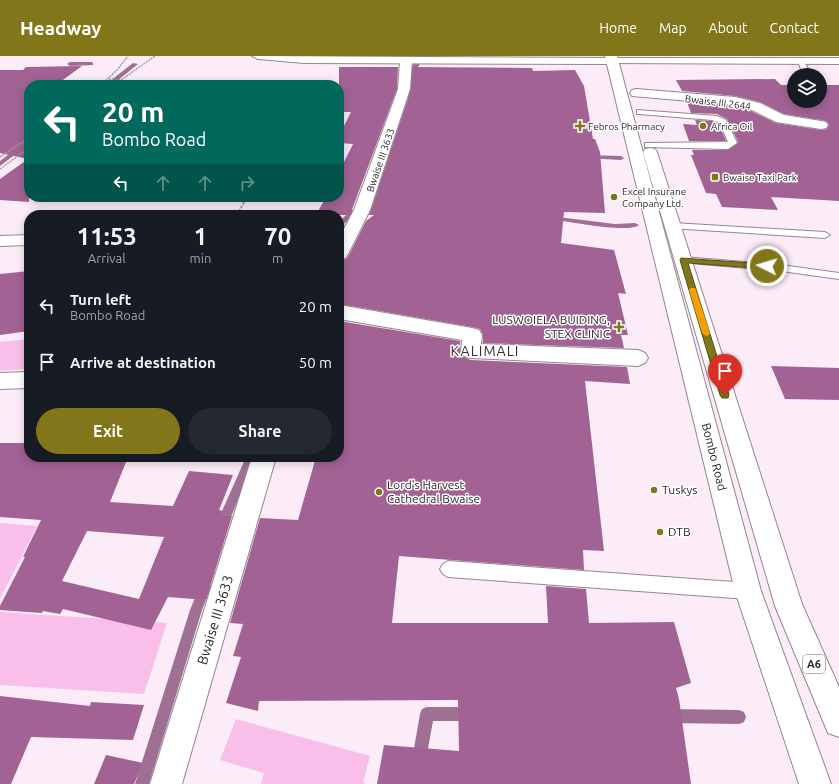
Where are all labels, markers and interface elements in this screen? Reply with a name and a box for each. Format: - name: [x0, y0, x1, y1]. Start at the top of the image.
- text: Headway: [20, 17, 101, 39]
- text: Home: [599, 20, 637, 36]
- text: Map: [659, 20, 687, 36]
- text: About: [709, 20, 748, 36]
- text: Contact: [770, 20, 819, 36]
- map controls: [787, 68, 827, 108]
- button: layers: [787, 68, 827, 108]
- street label: Bwaise III 2644: [684, 93, 752, 112]
- icon: left: [36, 96, 88, 148]
- text: 20 m: [102, 96, 164, 127]
- marker: Febros Pharmacy: [575, 121, 585, 131]
- place label: Febros Pharmacy: [588, 121, 665, 132]
- marker: Africa Oil: [698, 121, 708, 131]
- place label: Africa Oil: [711, 121, 753, 132]
- street label: Bwaise III 3633: [364, 127, 396, 193]
- text: Bombo Road: [102, 129, 206, 149]
- icon: left: [110, 172, 132, 194]
- icon: ahead: [152, 172, 174, 194]
- icon: ahead: [194, 172, 216, 194]
- icon: right: [236, 172, 258, 194]
- marker: Bwaise Taxi Park: [710, 172, 720, 182]
- place label: Bwaise Taxi Park: [723, 172, 797, 183]
- place label: Excel Insurane Company Ltd.: [622, 186, 686, 209]
- marker: Excel Insurane Company Ltd.: [609, 192, 619, 202]
- text: 11:53: [77, 223, 137, 250]
- text: 1: [194, 223, 207, 250]
- text: 70: [264, 223, 291, 250]
- position arrow: [746, 245, 788, 287]
- text: Arrival: [88, 251, 126, 265]
- text: min: [190, 251, 211, 265]
- text: m: [272, 251, 283, 265]
- text: Turn left: [70, 291, 131, 308]
- icon: left: [36, 295, 58, 317]
- text: 20 m: [299, 298, 332, 315]
- text: Bombo Road: [70, 308, 145, 322]
- place label: LUSWOIELA BUIDING, STEX CLINIC: [492, 313, 611, 340]
- marker: LUSWOIELA BUIDING, STEX CLINIC: [613, 321, 625, 333]
- district label: KALIMALI: [451, 343, 519, 359]
- icon: arrive: [36, 351, 58, 373]
- text: Arrive at destination: [70, 354, 216, 371]
- text: 50 m: [299, 354, 332, 371]
- pin: [708, 354, 742, 395]
- icon: arrive: [714, 360, 736, 382]
- button: Exit: [36, 408, 180, 454]
- button: Share: [188, 408, 332, 454]
- street label: Bombo Road: [700, 422, 729, 492]
- place label: Lord's Harvest Cathedral Bwaise: [387, 478, 480, 505]
- place label: Tuskys: [662, 483, 697, 496]
- marker: Tuskys: [649, 485, 659, 495]
- marker: Lord's Harvest Cathedral Bwaise: [374, 487, 384, 497]
- place label: DTB: [668, 525, 691, 538]
- marker: DTB: [655, 527, 665, 537]
- street label: Bwaise III 3633: [194, 573, 236, 667]
- road number: A6: [803, 655, 825, 673]

